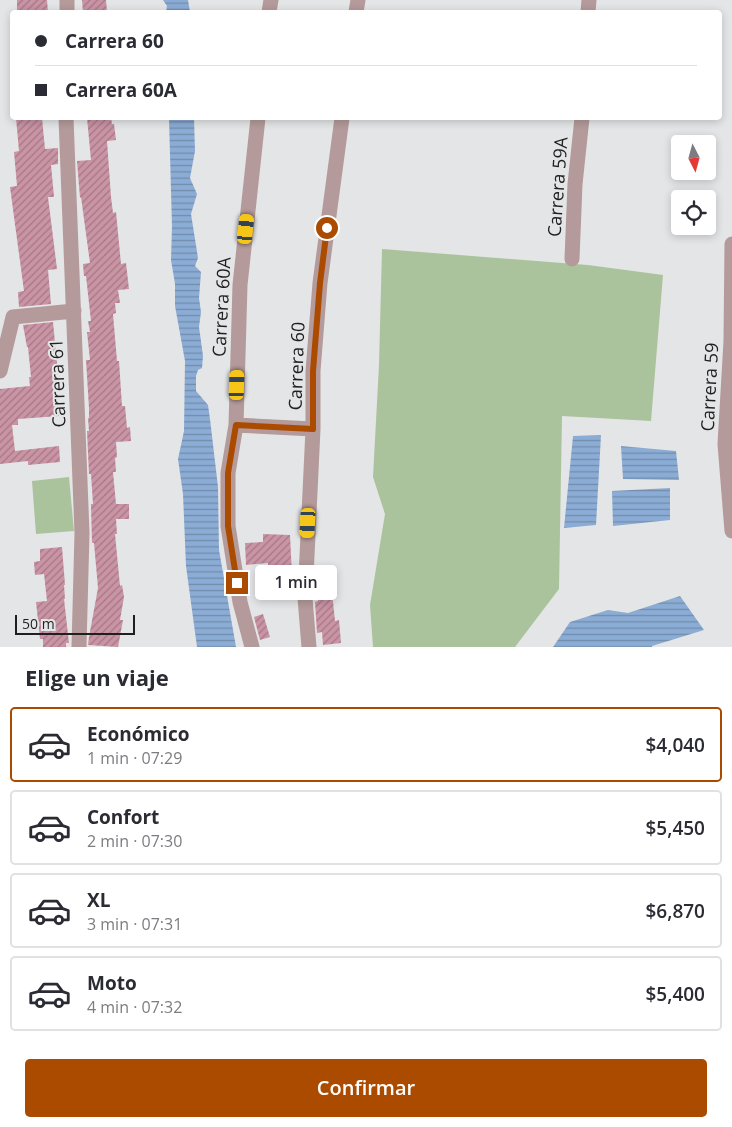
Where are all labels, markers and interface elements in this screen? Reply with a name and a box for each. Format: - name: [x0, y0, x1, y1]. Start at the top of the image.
- text: Carrera 60: [65, 28, 164, 54]
- text: Carrera 60A: [65, 77, 177, 103]
- north arrow: [671, 135, 716, 180]
- map controls: [671, 135, 716, 235]
- street label: Carrera 59A: [542, 136, 573, 238]
- button: locate: [671, 190, 716, 235]
- car: [236, 213, 255, 245]
- route start: [316, 217, 338, 239]
- street label: Carrera 60A: [206, 256, 236, 358]
- street label: Carrera 60: [282, 321, 310, 411]
- street label: Carrera 61: [43, 338, 71, 428]
- street label: Carrera 59: [695, 342, 723, 432]
- car: [228, 370, 245, 400]
- car: [299, 508, 316, 538]
- callout: 1 min: [254, 566, 337, 600]
- text: 1 min: [274, 571, 318, 593]
- route end: [226, 572, 248, 594]
- scale bar: [15, 612, 135, 635]
- text: 50 m: [22, 614, 55, 633]
- text: Elige un viaje: [25, 662, 169, 692]
- text: Económico: [87, 721, 189, 747]
- icon: car: [27, 722, 72, 767]
- text: $4,040: [646, 732, 705, 758]
- text: 1 min · 07:29: [87, 747, 182, 769]
- text: Confort: [87, 804, 159, 830]
- icon: car: [27, 805, 72, 850]
- text: $5,450: [646, 815, 705, 841]
- text: 2 min · 07:30: [87, 830, 182, 852]
- text: XL: [87, 887, 110, 913]
- icon: car: [27, 888, 72, 933]
- text: $6,870: [646, 898, 705, 924]
- text: 3 min · 07:31: [87, 913, 182, 935]
- text: Moto: [87, 970, 137, 996]
- icon: car: [27, 971, 72, 1016]
- text: $5,400: [646, 981, 705, 1007]
- text: 4 min · 07:32: [87, 996, 182, 1018]
- button: Confirmar: [25, 1059, 707, 1117]

